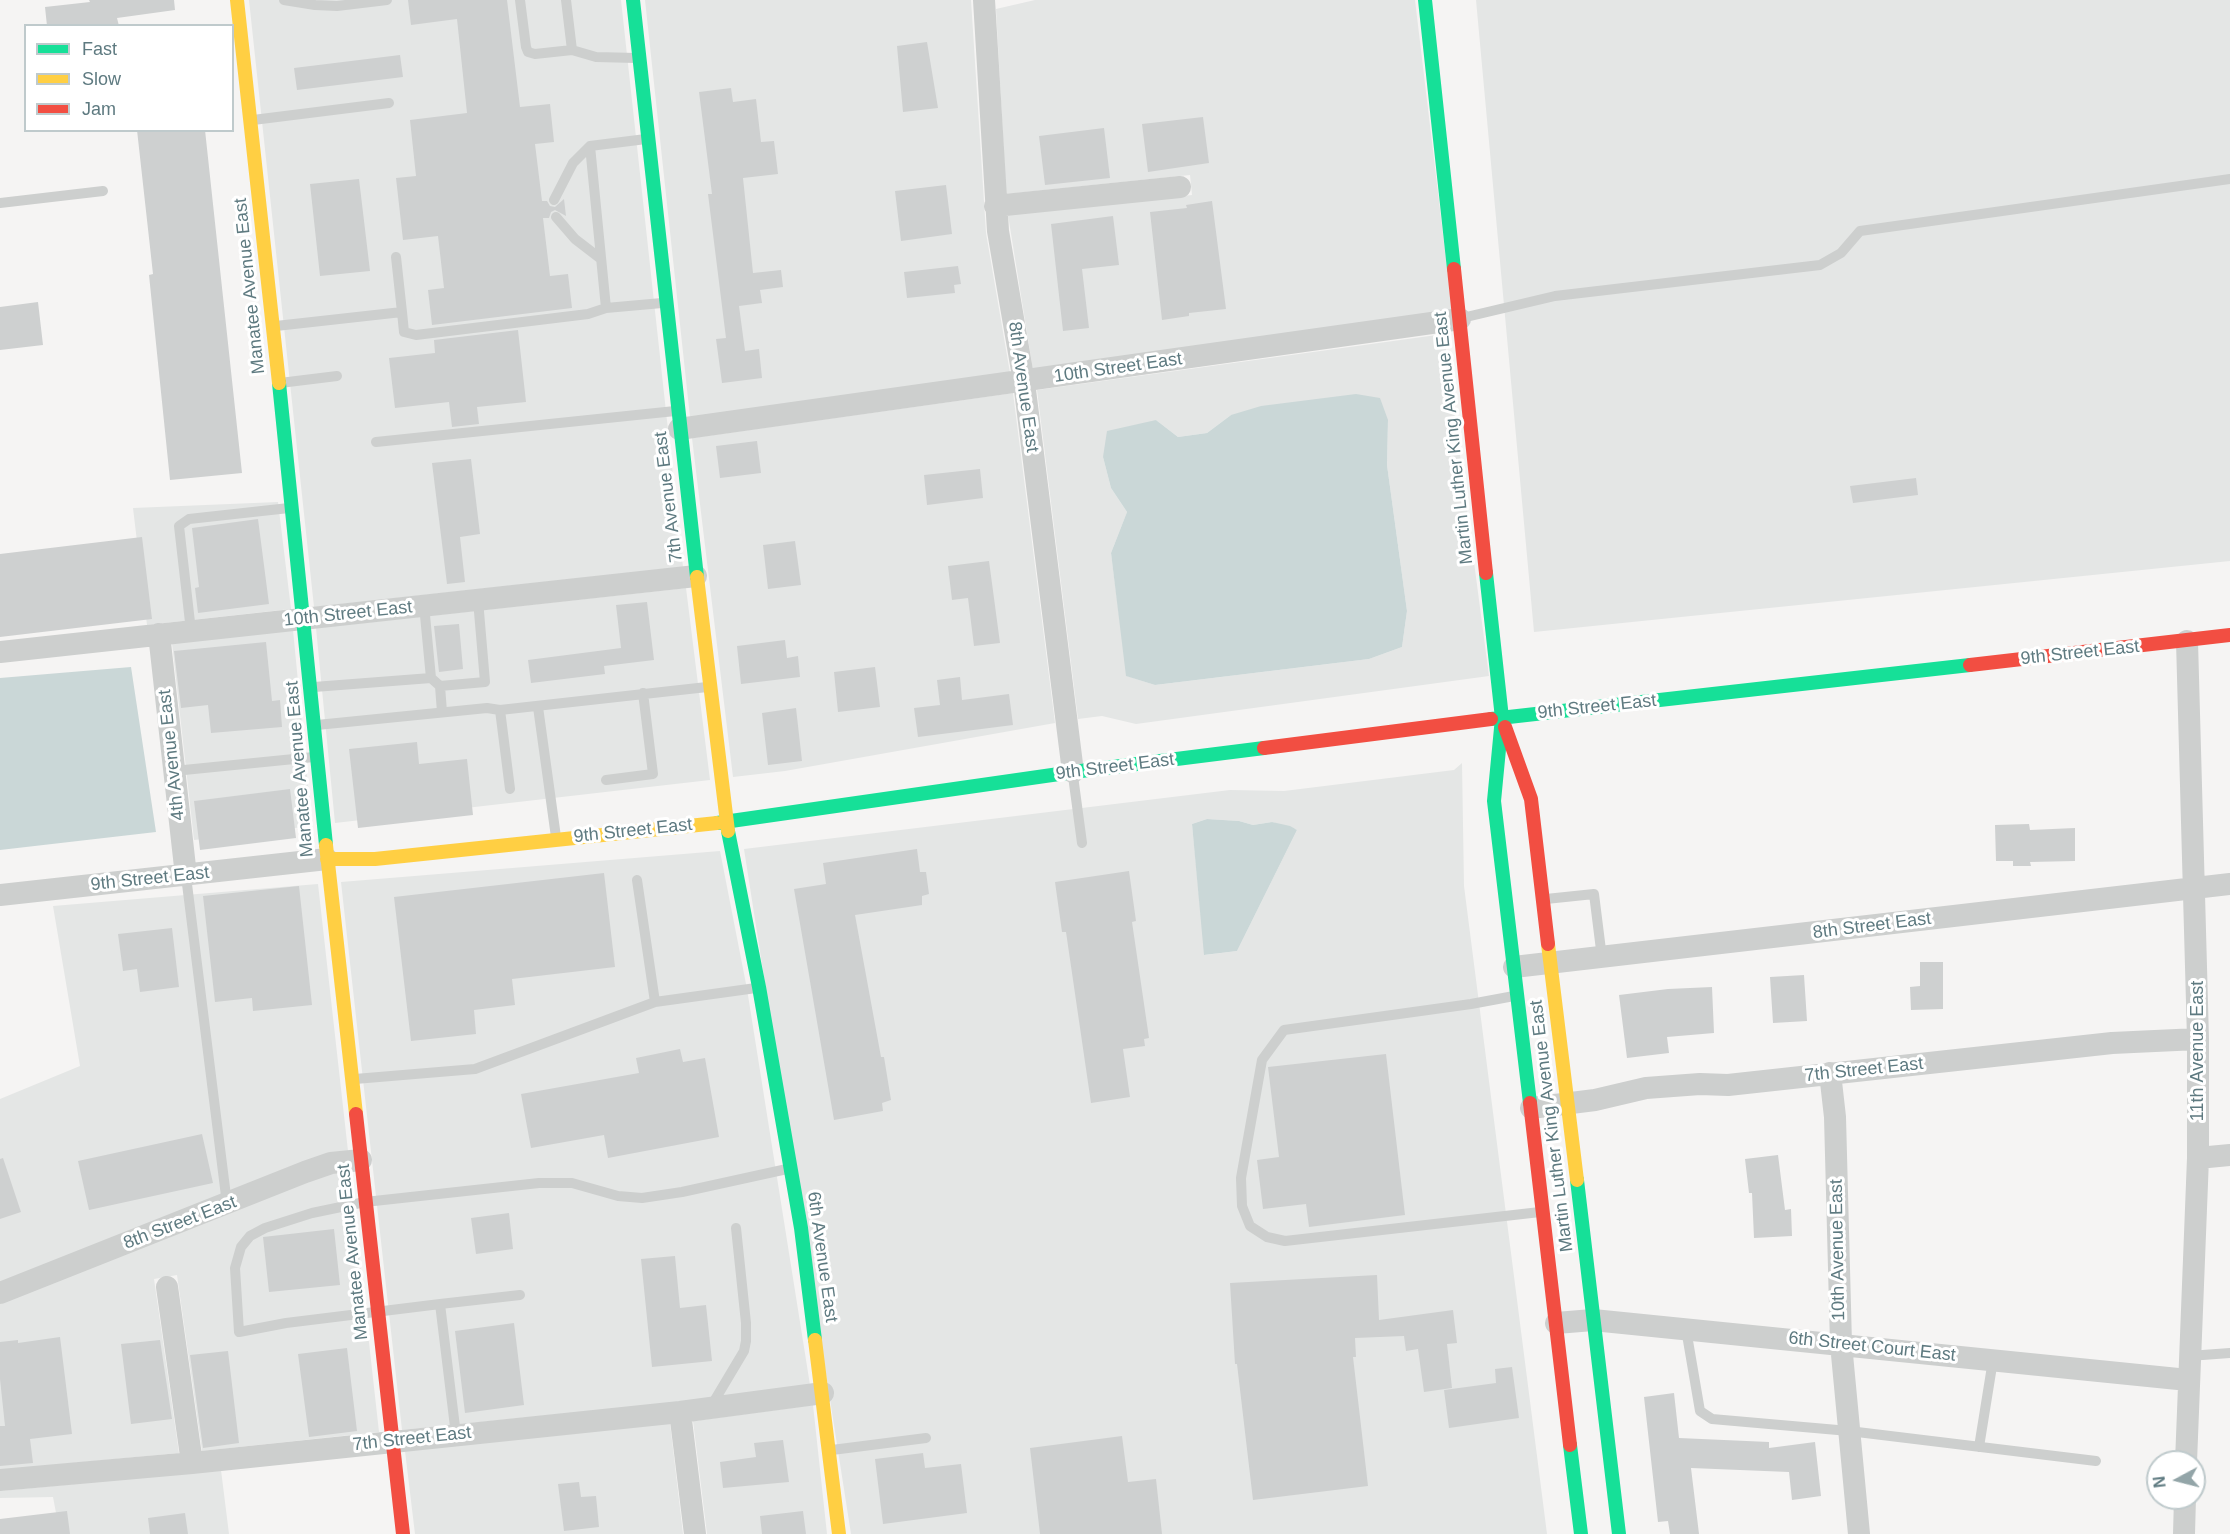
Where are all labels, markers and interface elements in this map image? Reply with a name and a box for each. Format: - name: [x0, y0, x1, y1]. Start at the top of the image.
- legend: [24, 24, 234, 132]
- text: Fast: [82, 39, 117, 59]
- text: Slow: [82, 69, 121, 89]
- text: Jam: [82, 99, 116, 119]
- street label: Manatee Avenue East: [230, 197, 270, 375]
- street label: Martin Luther King Avenue East: [1430, 311, 1478, 565]
- street label: 8th Avenue East: [1003, 320, 1043, 454]
- street label: 10th Street East: [1053, 348, 1183, 388]
- street label: 7th Avenue East: [650, 430, 688, 564]
- street label: 10th Street East: [283, 597, 413, 631]
- street label: 9th Street East: [2020, 636, 2140, 670]
- street label: Manatee Avenue East: [282, 680, 318, 858]
- street label: 4th Avenue East: [154, 688, 190, 822]
- street label: 9th Street East: [1537, 690, 1657, 724]
- street label: 9th Street East: [1055, 749, 1175, 785]
- street label: 9th Street East: [573, 814, 693, 848]
- street label: 9th Street East: [90, 862, 210, 896]
- street label: 8th Street East: [1812, 908, 1932, 944]
- street label: 11th Avenue East: [2187, 981, 2209, 1121]
- street label: Martin Luther King Avenue East: [1526, 999, 1578, 1253]
- street label: 7th Street East: [1804, 1053, 1924, 1087]
- street label: Manatee Avenue East: [333, 1163, 373, 1341]
- street label: 10th Avenue East: [1826, 1179, 1850, 1321]
- street label: 6th Avenue East: [802, 1190, 842, 1324]
- street label: 8th Street East: [121, 1192, 239, 1254]
- street label: 6th Street Court East: [1787, 1327, 1957, 1367]
- street label: 7th Street East: [352, 1422, 472, 1456]
- north arrow: [2146, 1450, 2206, 1510]
- text: N: [2150, 1475, 2169, 1489]

